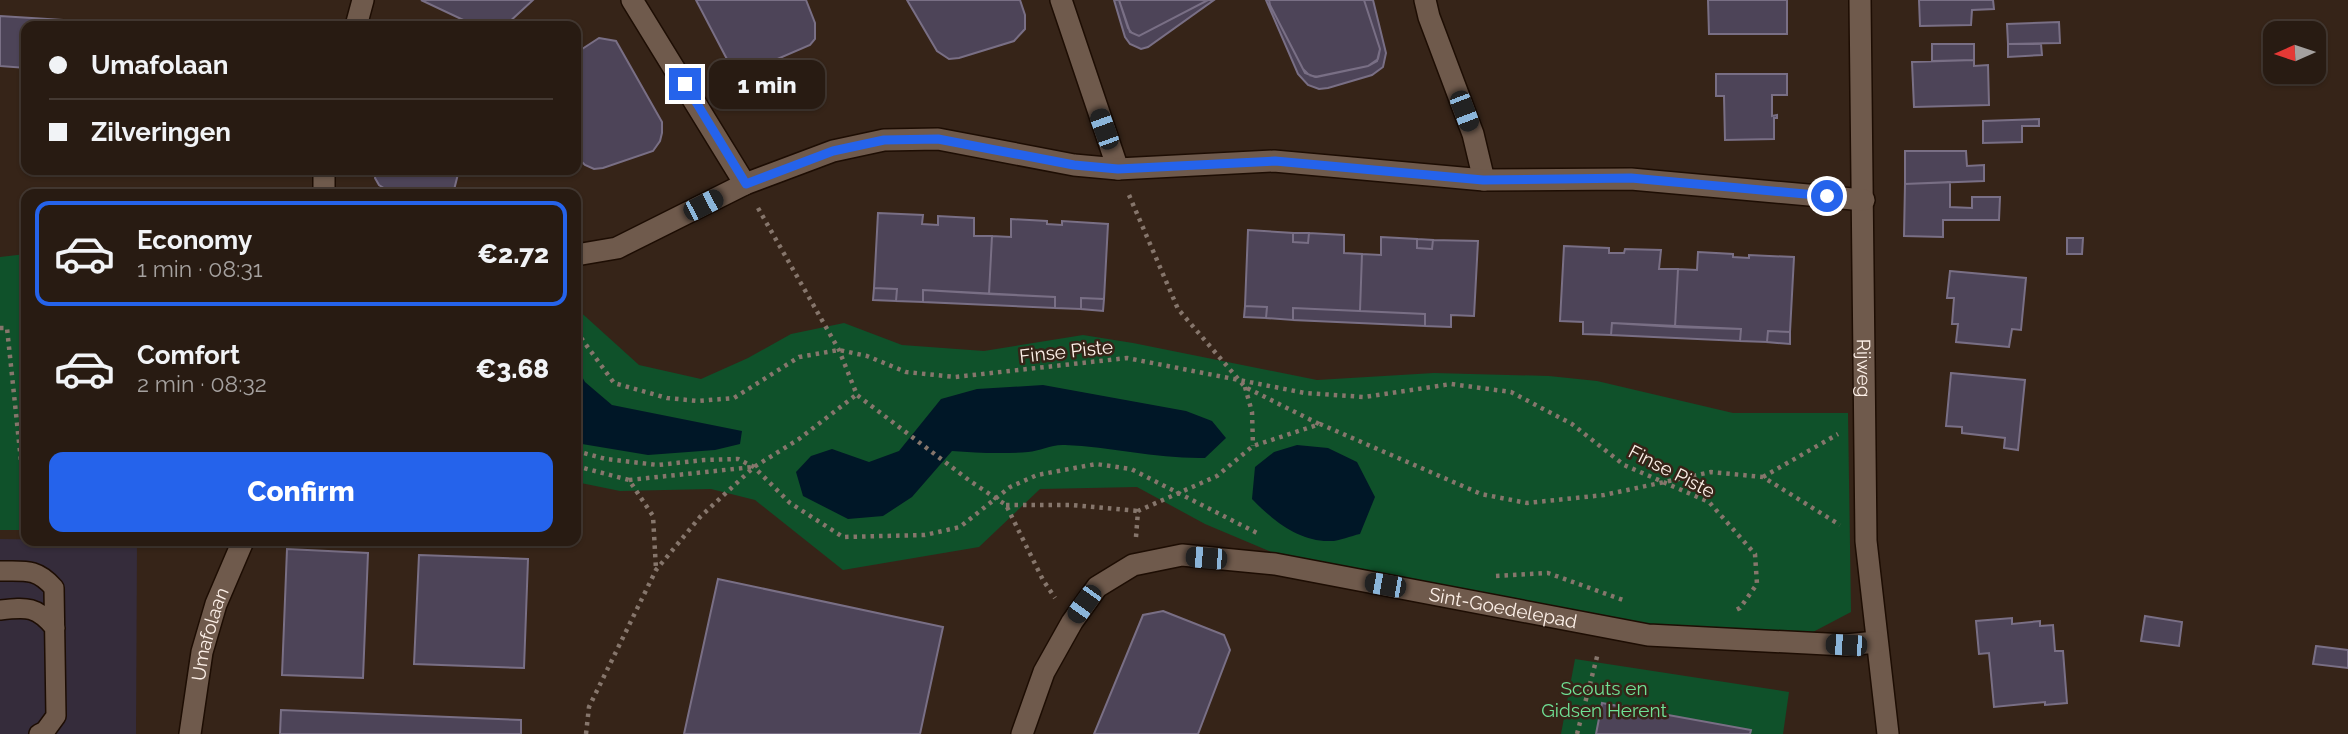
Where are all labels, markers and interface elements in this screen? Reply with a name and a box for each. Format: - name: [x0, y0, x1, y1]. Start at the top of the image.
- north arrow: [2263, 21, 2326, 84]
- map controls: [2263, 21, 2326, 84]
- text: Umafolaan: [91, 50, 228, 80]
- callout: 1 min: [710, 60, 825, 108]
- route end: [669, 68, 701, 100]
- text: 1 min: [737, 71, 797, 98]
- car: [1447, 88, 1482, 134]
- car: [1087, 106, 1122, 152]
- text: Zilveringen: [91, 117, 231, 147]
- route start: [1811, 180, 1843, 212]
- car: [680, 186, 727, 224]
- icon: car: [53, 222, 116, 285]
- text: Economy: [137, 225, 252, 255]
- text: €2.72: [477, 239, 549, 269]
- text: 1 min · 08:31: [137, 255, 263, 282]
- street label: Finse Piste: [1018, 335, 1114, 367]
- icon: car: [53, 337, 116, 400]
- street label: Rijweg: [1853, 338, 1875, 397]
- text: Comfort: [137, 340, 240, 370]
- text: €3.68: [476, 354, 549, 384]
- text: 2 min · 08:32: [137, 370, 267, 397]
- street label: Finse Piste: [1625, 440, 1719, 502]
- button: Confirm: [49, 452, 553, 532]
- car: [1185, 546, 1228, 570]
- car: [1363, 571, 1408, 599]
- car: [1064, 581, 1105, 627]
- street label: Sint-Goedelepad: [1427, 583, 1579, 632]
- street label: Umafolaan: [187, 584, 233, 682]
- car: [1825, 633, 1868, 657]
- park label: Scouts en Gidsen Herent: [1541, 677, 1667, 721]

